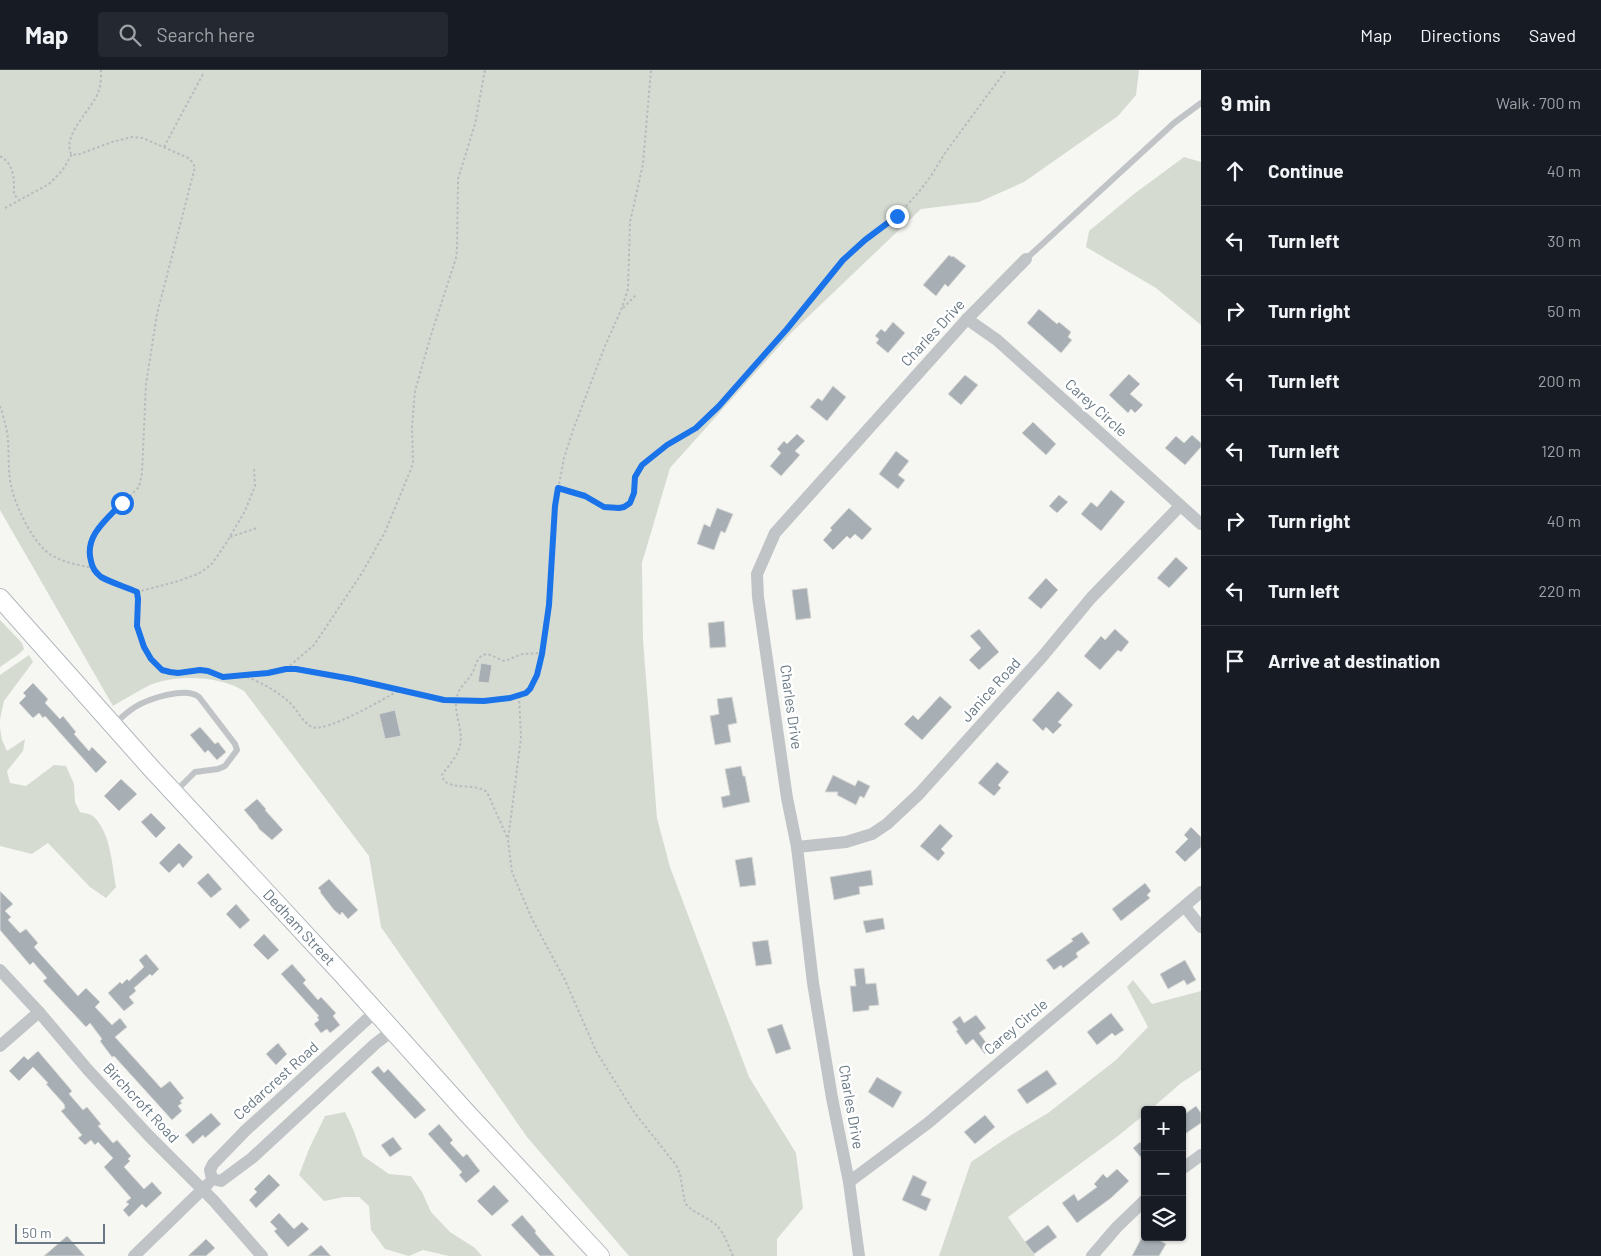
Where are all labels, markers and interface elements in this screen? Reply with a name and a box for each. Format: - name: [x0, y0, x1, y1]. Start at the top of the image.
- search box: [98, 12, 448, 57]
- text: Map: [25, 20, 68, 49]
- icon: search: [116, 21, 144, 49]
- text: Search here: [156, 23, 255, 46]
- text: Map: [1360, 24, 1392, 46]
- text: Directions: [1420, 24, 1501, 46]
- text: Saved: [1529, 24, 1576, 46]
- text: 9 min: [1221, 90, 1271, 115]
- text: Walk · 700 m: [1496, 93, 1581, 112]
- icon: ahead: [1221, 157, 1249, 185]
- text: Continue: [1268, 159, 1344, 182]
- text: 40 m: [1547, 161, 1581, 180]
- route end: [886, 205, 909, 228]
- icon: left: [1221, 227, 1249, 255]
- text: Turn left: [1268, 229, 1339, 252]
- text: 30 m: [1547, 231, 1581, 250]
- street label: Charles Drive: [897, 295, 968, 370]
- icon: right: [1221, 297, 1249, 325]
- text: Turn right: [1268, 299, 1350, 322]
- text: 50 m: [1547, 301, 1581, 320]
- icon: left: [1221, 367, 1249, 395]
- text: Turn left: [1268, 369, 1339, 392]
- text: 200 m: [1538, 371, 1581, 390]
- street label: Carey Circle: [1062, 375, 1131, 440]
- icon: left: [1221, 437, 1249, 465]
- text: Turn left: [1268, 439, 1339, 462]
- text: 120 m: [1541, 441, 1581, 460]
- route start: [111, 492, 134, 515]
- icon: right: [1221, 507, 1249, 535]
- text: Turn right: [1268, 509, 1350, 532]
- text: 40 m: [1547, 511, 1581, 530]
- icon: left: [1221, 577, 1249, 605]
- text: Turn left: [1268, 579, 1339, 602]
- text: 220 m: [1538, 581, 1581, 600]
- icon: arrive: [1221, 647, 1249, 675]
- text: Arrive at destination: [1268, 649, 1440, 672]
- street label: Janice Road: [957, 654, 1024, 725]
- street label: Charles Drive: [777, 663, 807, 750]
- street label: Dedham Street: [260, 885, 339, 969]
- street label: Carey Circle: [980, 994, 1051, 1058]
- street label: Cedarcrest Road: [229, 1037, 322, 1123]
- street label: Birchcroft Road: [100, 1059, 183, 1146]
- street label: Charles Drive: [836, 1063, 868, 1150]
- map controls: [1141, 1106, 1186, 1241]
- button: +: [1141, 1106, 1186, 1151]
- button: −: [1141, 1151, 1186, 1196]
- button: layers: [1141, 1196, 1186, 1241]
- scale bar: [15, 1221, 105, 1244]
- text: 50 m: [22, 1224, 51, 1241]

